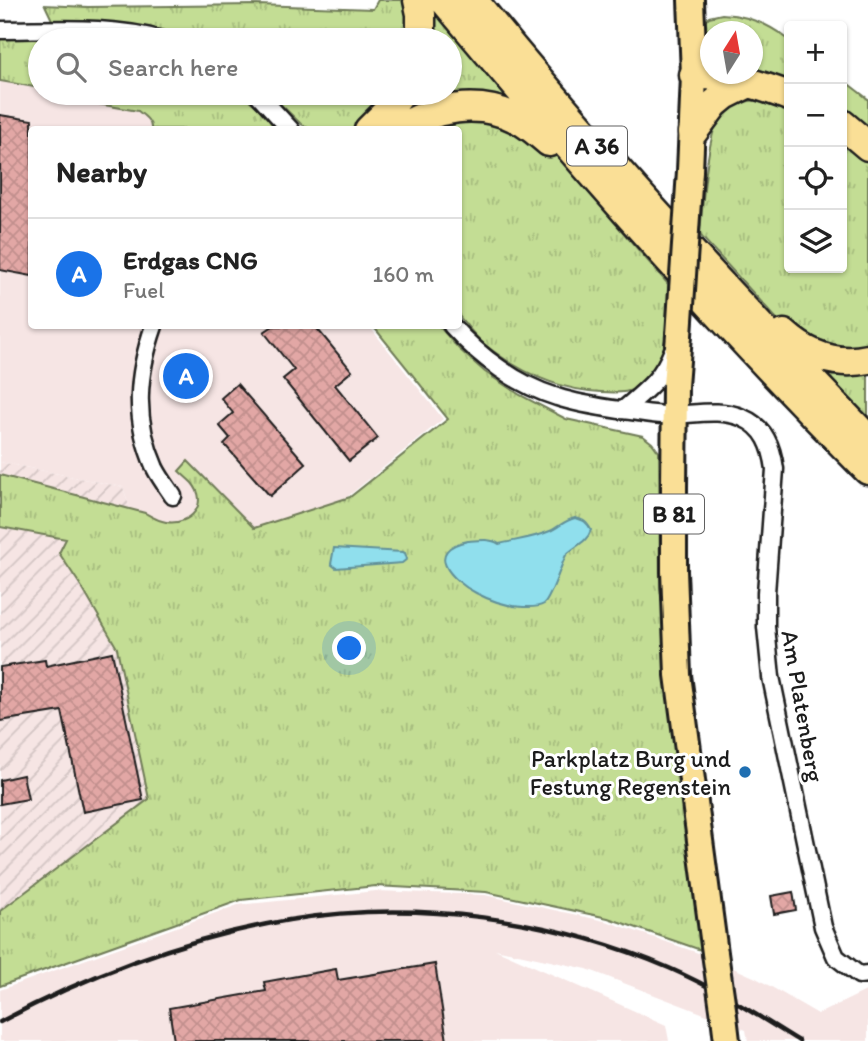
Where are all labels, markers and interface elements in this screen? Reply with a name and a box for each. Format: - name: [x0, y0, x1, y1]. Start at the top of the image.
- north arrow: [700, 21, 763, 84]
- map controls: [784, 21, 847, 273]
- button: +: [784, 21, 847, 84]
- search box: [28, 28, 462, 105]
- icon: search: [52, 48, 90, 86]
- text: Search here: [108, 51, 238, 83]
- button: −: [784, 84, 847, 147]
- road number: A 36: [567, 127, 627, 166]
- button: locate: [784, 147, 847, 210]
- text: Nearby: [56, 153, 147, 190]
- button: layers: [784, 210, 847, 273]
- text: Erdgas CNG: [123, 244, 258, 276]
- text: A: [72, 260, 86, 288]
- text: 160 m: [372, 260, 434, 288]
- text: Fuel: [123, 276, 165, 304]
- pin: A: [163, 350, 209, 402]
- road number: B 81: [644, 494, 704, 534]
- street label: Am Platenberg: [775, 628, 831, 785]
- your location: [332, 631, 366, 665]
- place label: Parkplatz Burg und Festung Regenstein: [530, 744, 731, 801]
- marker: Parkplatz Burg und Festung Regenstein: [737, 764, 753, 780]

